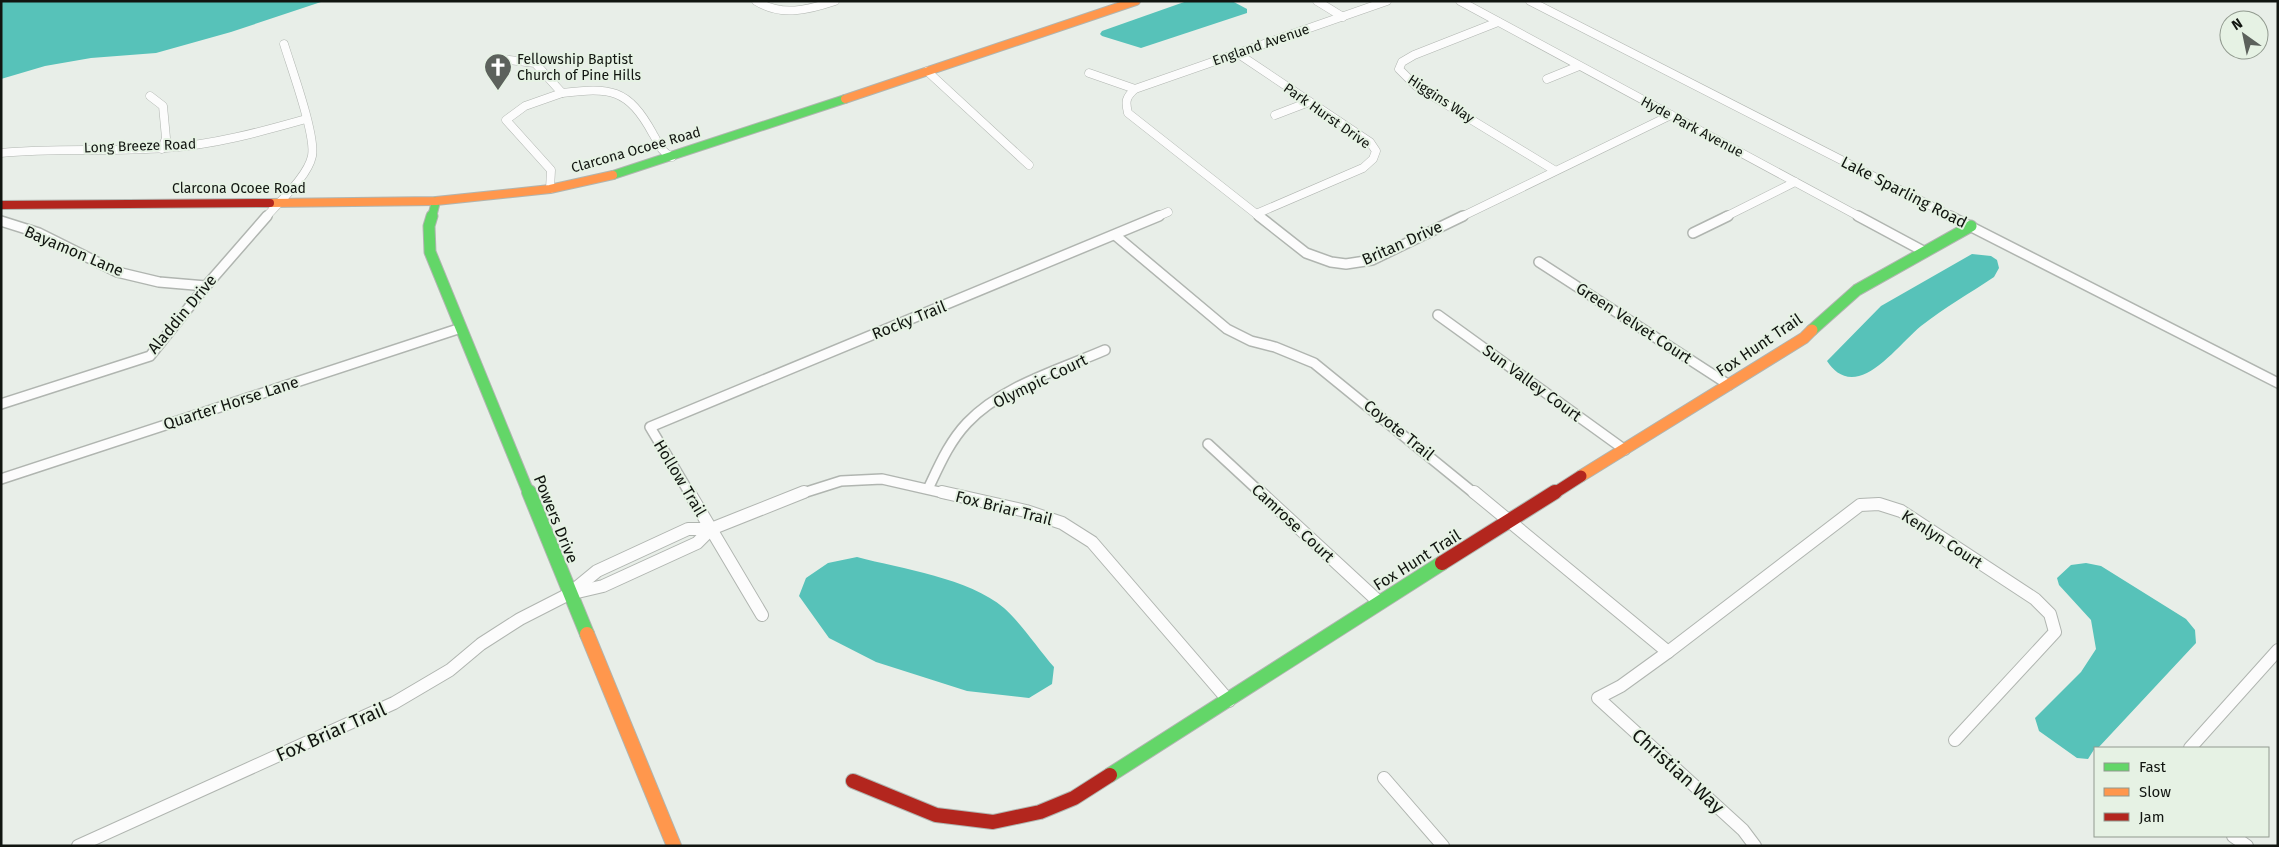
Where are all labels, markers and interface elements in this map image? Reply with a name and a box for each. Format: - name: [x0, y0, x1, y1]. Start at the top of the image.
- north arrow: [2219, 10, 2269, 60]
- text: N: [2229, 15, 2246, 34]
- street label: England Avenue: [1210, 20, 1312, 70]
- place label: Fellowship Baptist Church of Pine Hills: [517, 51, 642, 84]
- church icon: Fellowship Baptist Church of Pine Hills: [483, 52, 513, 91]
- street label: Higgins Way: [1405, 71, 1478, 127]
- street label: Park Hurst Drive: [1280, 80, 1374, 152]
- street label: Hyde Park Avenue: [1638, 93, 1746, 161]
- street label: Clarcona Ocoee Road: [569, 123, 703, 177]
- street label: Long Breeze Road: [84, 136, 196, 156]
- street label: Lake Sparling Road: [1838, 152, 1970, 232]
- street label: Clarcona Ocoee Road: [172, 180, 306, 197]
- street label: Britan Drive: [1359, 217, 1445, 269]
- street label: Bayamon Lane: [22, 222, 126, 280]
- street label: Aladdin Drive: [143, 271, 221, 357]
- street label: Green Velvet Court: [1572, 278, 1696, 368]
- street label: Rocky Trail: [869, 296, 949, 343]
- street label: Fox Hunt Trail: [1712, 309, 1806, 381]
- street label: Sun Valley Court: [1479, 341, 1585, 425]
- street label: Olympic Court: [990, 350, 1090, 412]
- street label: Quarter Horse Lane: [161, 372, 301, 434]
- street label: Coyote Trail: [1360, 396, 1438, 464]
- street label: Hollow Trail: [650, 436, 710, 520]
- street label: Powers Drive: [530, 472, 582, 566]
- street label: Camrose Court: [1248, 480, 1338, 566]
- street label: Fox Briar Trail: [953, 487, 1055, 529]
- street label: Kenlyn Court: [1898, 506, 1986, 572]
- street label: Fox Hunt Trail: [1370, 525, 1464, 594]
- street label: Fox Briar Trail: [272, 697, 390, 767]
- street label: Christian Way: [1627, 724, 1729, 819]
- legend: [2094, 747, 2269, 837]
- text: Fast: [2139, 758, 2166, 776]
- text: Slow: [2139, 783, 2171, 801]
- text: Jam: [2139, 808, 2165, 826]

